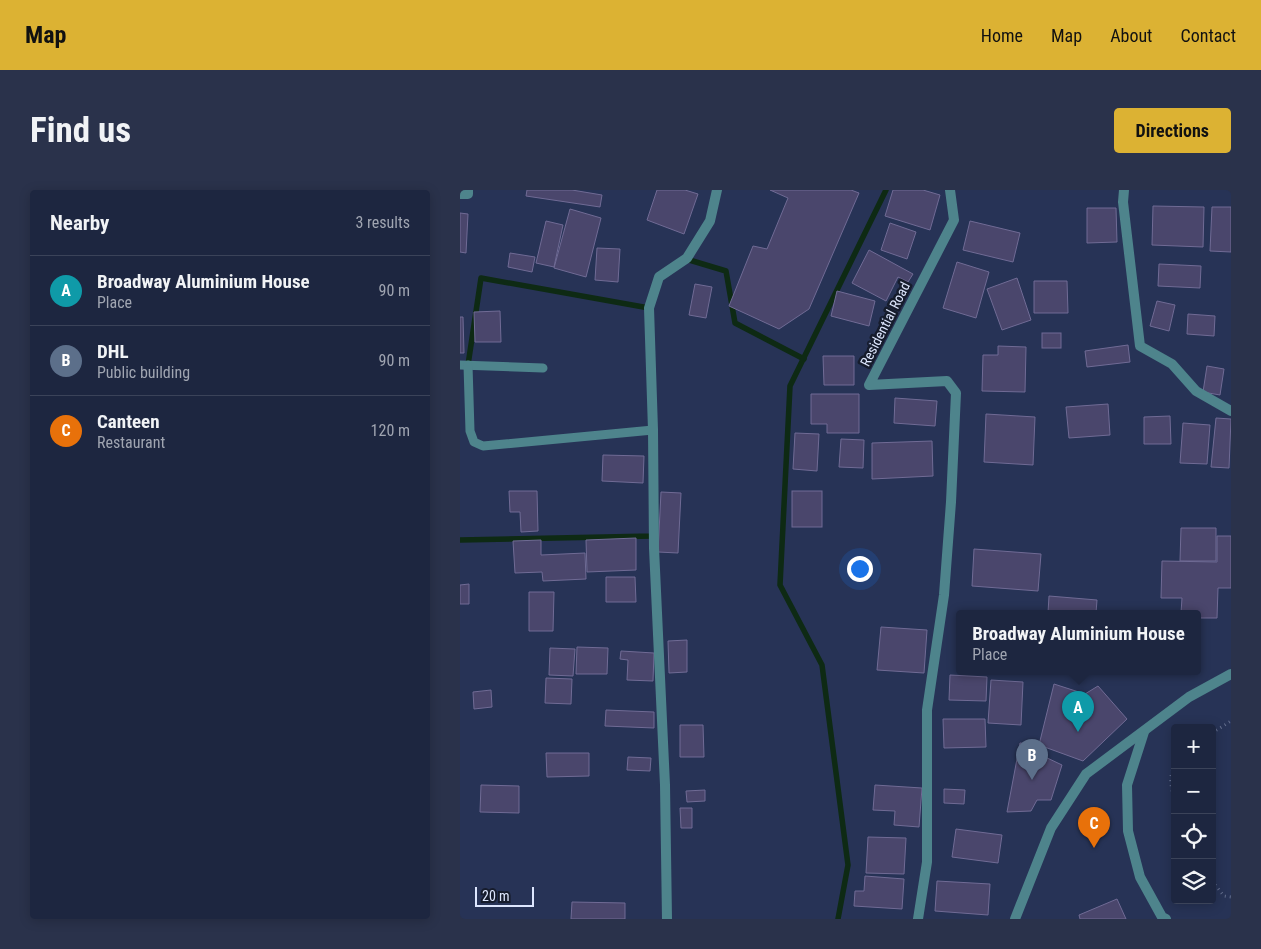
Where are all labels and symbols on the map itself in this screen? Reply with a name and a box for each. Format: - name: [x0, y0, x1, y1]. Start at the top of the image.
- street label: Residential Road: [857, 279, 913, 369]
- your location: [847, 556, 873, 582]
- pin: A: [1062, 691, 1094, 732]
- pin: B: [1016, 739, 1048, 780]
- pin: C: [1078, 807, 1110, 848]
- scale bar: [475, 884, 534, 907]

